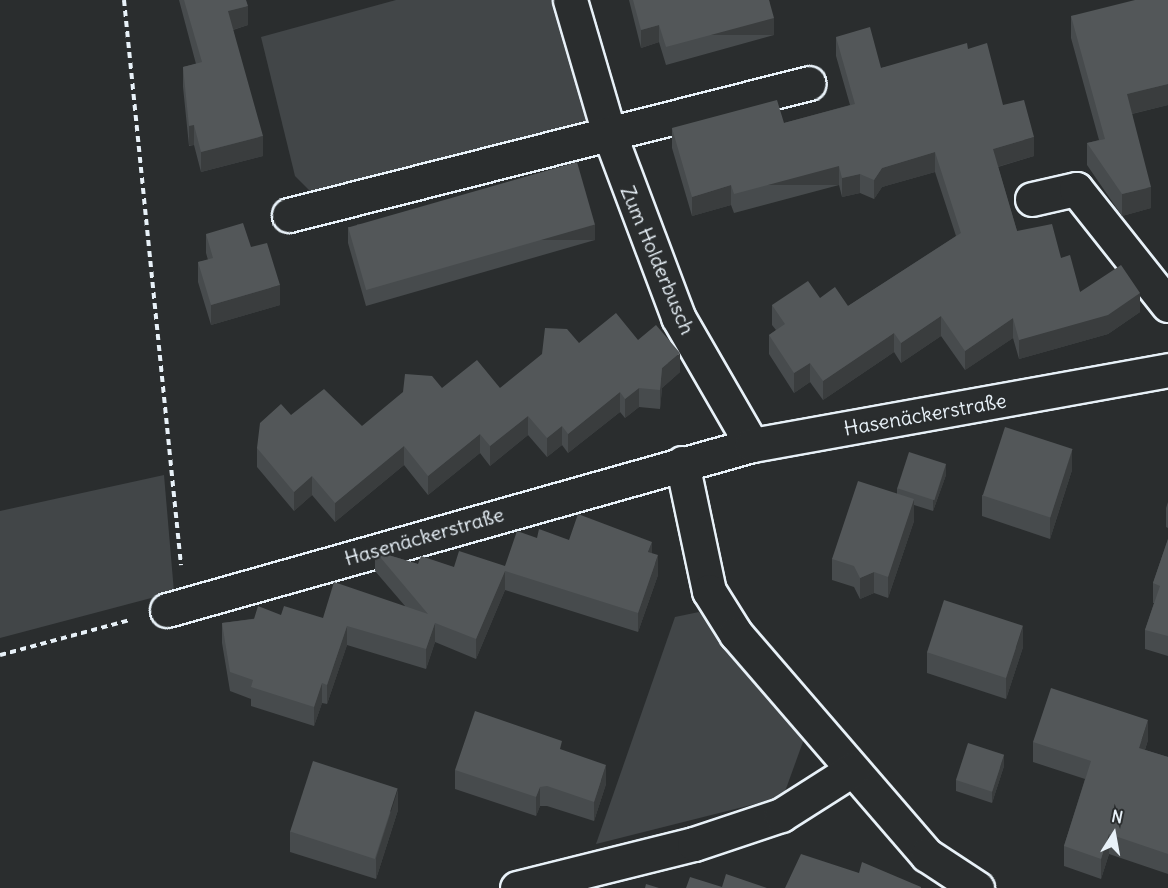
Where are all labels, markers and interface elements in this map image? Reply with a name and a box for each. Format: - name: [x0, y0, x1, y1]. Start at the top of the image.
- street label: Zum Holderbusch: [616, 182, 700, 338]
- street label: Hasenäckerstraße: [842, 388, 1008, 440]
- street label: Hasenäckerstraße: [342, 502, 506, 570]
- north arrow: [1084, 804, 1144, 864]
- text: N: [1110, 805, 1125, 827]

